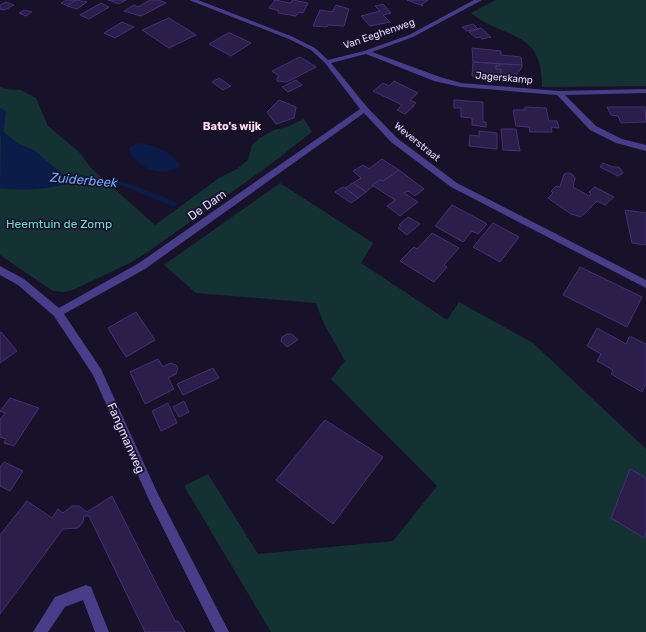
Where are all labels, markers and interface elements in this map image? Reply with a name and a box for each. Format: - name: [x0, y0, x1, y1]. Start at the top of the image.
- street label: Van Eeghenweg: [342, 16, 416, 52]
- street label: Jagerskamp: [475, 70, 533, 86]
- district label: Bato's wijk: [203, 120, 262, 133]
- street label: Weverstraat: [392, 120, 442, 164]
- water label: Zuiderbeek: [49, 170, 119, 190]
- street label: De Dam: [185, 187, 229, 223]
- park label: Heemtuin de Zomp: [6, 217, 112, 231]
- street label: Fangmanweg: [104, 401, 148, 475]

